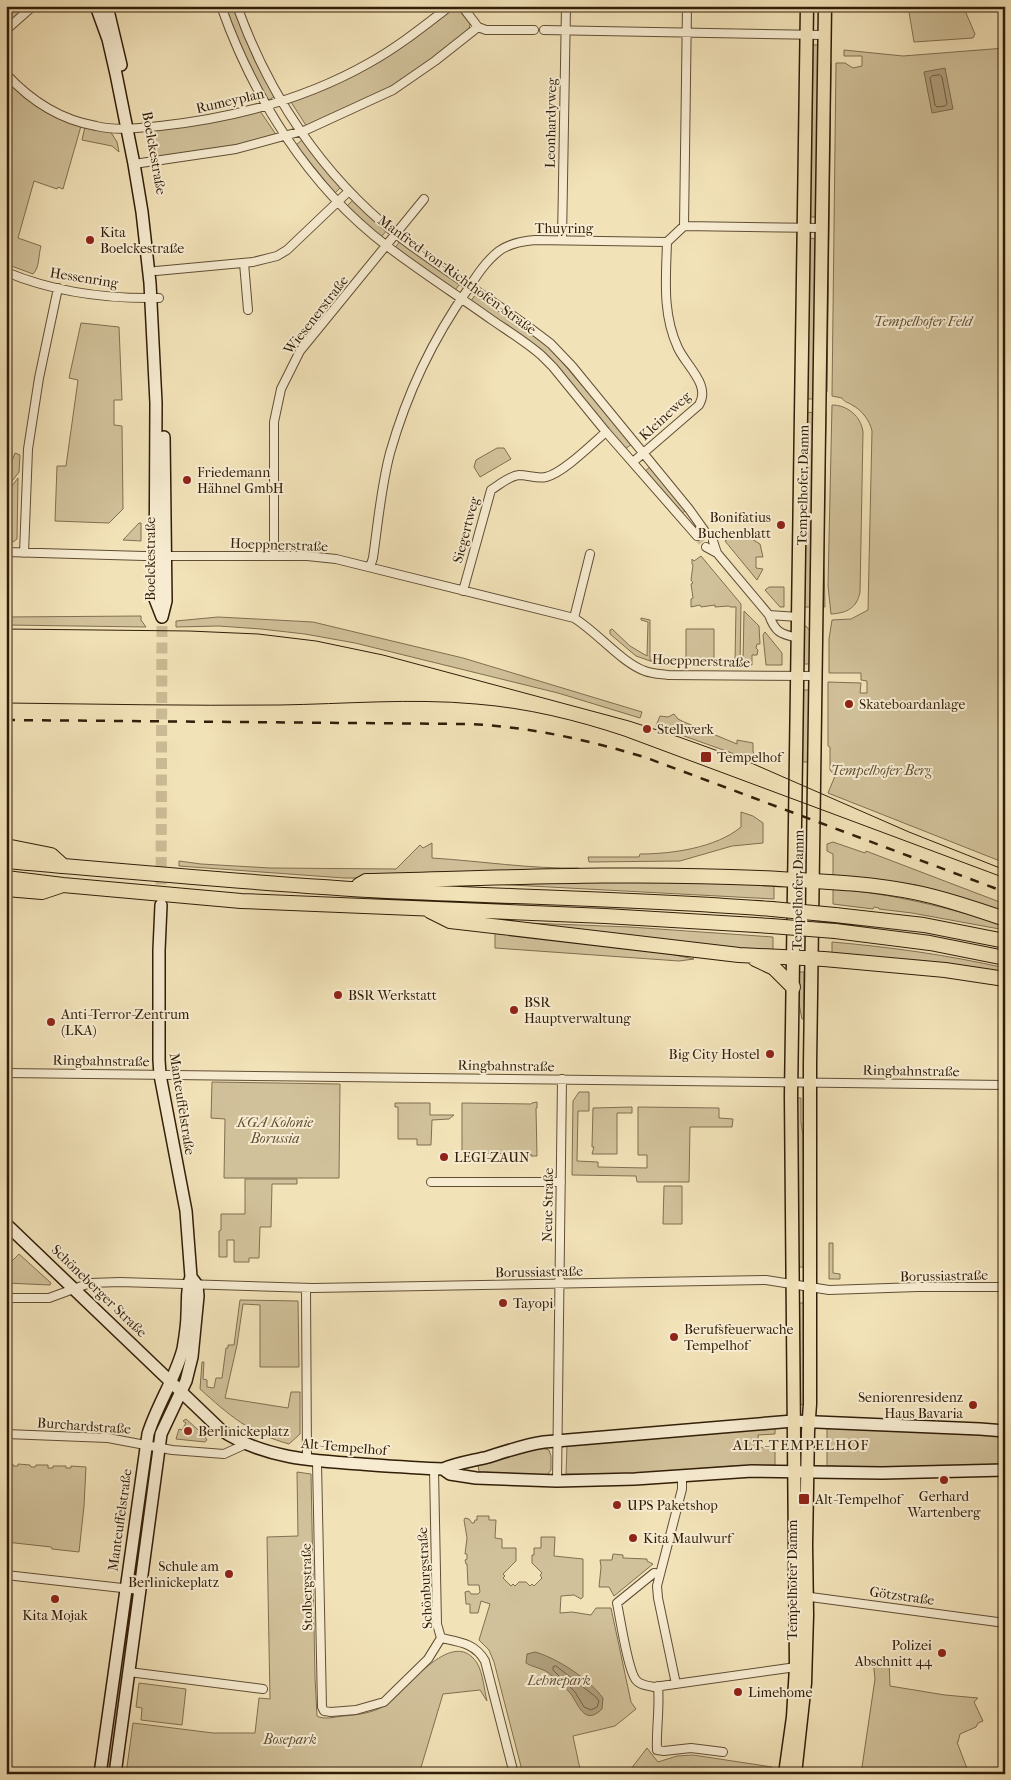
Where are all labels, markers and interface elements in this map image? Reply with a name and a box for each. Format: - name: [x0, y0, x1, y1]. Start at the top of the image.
- street label: Leonhardyweg: [542, 77, 560, 168]
- street label: Rumeyplan: [194, 85, 266, 117]
- street label: Boelckestraße: [138, 110, 170, 196]
- street label: Manfred-von-Richthofen-Straße: [374, 212, 540, 338]
- street label: Thuyring: [535, 220, 594, 237]
- place label: Kita Boelckestraße: [100, 224, 184, 257]
- marker: Kita Boelckestraße: [84, 234, 96, 246]
- street label: Hessenring: [49, 264, 120, 292]
- street label: Wiesenerstraße: [279, 272, 352, 358]
- park label: Tempelhofer Feld: [874, 313, 974, 330]
- street label: Kleineweg: [636, 387, 695, 444]
- street label: Tempelhofer Damm: [793, 424, 813, 545]
- place label: Friedemann Hähnel GmbH: [197, 464, 284, 497]
- marker: Friedemann Hähnel GmbH: [181, 474, 193, 486]
- street label: Siegertweg: [449, 494, 483, 565]
- place label: Bonifatius Buchenblatt: [698, 509, 771, 542]
- street label: Boelckestraße: [142, 517, 159, 601]
- marker: Bonifatius Buchenblatt: [775, 519, 787, 531]
- street label: Hoeppnerstraße: [230, 535, 328, 555]
- street label: Hoeppnerstraße: [652, 651, 750, 671]
- place label: Skateboardanlage: [859, 696, 966, 713]
- marker: Skateboardanlage: [843, 698, 855, 710]
- place label: Stellwerk: [657, 721, 715, 738]
- marker: Stellwerk: [641, 723, 653, 735]
- place label: Tempelhof: [717, 749, 785, 766]
- marker: Tempelhof: [699, 750, 713, 764]
- park label: Tempelhofer Berg: [831, 762, 932, 779]
- street label: Tempelhofer Damm: [788, 829, 808, 950]
- place label: BSR Werkstatt: [348, 987, 437, 1004]
- marker: BSR Werkstatt: [332, 989, 344, 1001]
- place label: BSR Hauptverwaltung: [524, 994, 631, 1027]
- marker: BSR Hauptverwaltung: [508, 1004, 520, 1016]
- place label: Anti-Terror-Zentrum (LKA): [60, 1006, 190, 1039]
- marker: Anti-Terror-Zentrum (LKA): [45, 1016, 57, 1028]
- place label: Big City Hostel: [669, 1046, 760, 1063]
- marker: Big City Hostel: [764, 1048, 776, 1060]
- street label: Ringbahnstraße: [52, 1052, 150, 1070]
- street label: Manteuffelstraße: [166, 1052, 198, 1156]
- street label: Ringbahnstraße: [457, 1057, 555, 1075]
- street label: Ringbahnstraße: [862, 1062, 960, 1080]
- park label: KGA Kolonie Borussia: [236, 1114, 313, 1147]
- place label: LEGI-ZAUN: [454, 1149, 530, 1166]
- marker: LEGI-ZAUN: [438, 1151, 450, 1163]
- street label: Neue Straße: [539, 1168, 557, 1242]
- street label: Schöneberger Straße: [48, 1241, 150, 1341]
- street label: Borussiastraße: [495, 1263, 583, 1281]
- street label: Borussiastraße: [900, 1267, 988, 1285]
- place label: Tayopi: [513, 1295, 553, 1312]
- marker: Tayopi: [497, 1297, 509, 1309]
- place label: Berufsfeuerwache Tempelhof: [684, 1321, 794, 1354]
- marker: Berufsfeuerwache Tempelhof: [668, 1331, 680, 1343]
- place label: Seniorenresidenz Haus Bavaria: [858, 1389, 964, 1422]
- marker: Seniorenresidenz Haus Bavaria: [967, 1399, 979, 1411]
- street label: Burchardstraße: [37, 1414, 132, 1438]
- place label: Berlinickeplatz: [198, 1423, 289, 1440]
- marker: Berlinickeplatz: [182, 1425, 194, 1437]
- street label: Alt-Tempelhof: [299, 1435, 391, 1460]
- district label: ALT-TEMPELHOF: [732, 1436, 869, 1454]
- street label: Manteuffelstraße: [104, 1468, 136, 1572]
- marker: Gerhard Wartenberg: [938, 1474, 950, 1486]
- place label: Gerhard Wartenberg: [907, 1488, 981, 1521]
- place label: Alt-Tempelhof: [814, 1491, 904, 1508]
- marker: Alt-Tempelhof: [797, 1492, 811, 1506]
- place label: UPS Paketshop: [627, 1497, 718, 1514]
- marker: UPS Paketshop: [611, 1499, 623, 1511]
- street label: Tempelhofer Damm: [784, 1519, 801, 1640]
- street label: Schönburgstraße: [414, 1527, 436, 1629]
- place label: Kita Maulwurf: [643, 1530, 735, 1547]
- marker: Kita Maulwurf: [627, 1532, 639, 1544]
- street label: Stolbergstraße: [298, 1543, 316, 1631]
- place label: Schule am Berlinickeplatz: [128, 1558, 219, 1591]
- marker: Schule am Berlinickeplatz: [223, 1568, 235, 1580]
- street label: Götzstraße: [868, 1583, 936, 1609]
- marker: Kita Mojak: [49, 1593, 61, 1605]
- place label: Kita Mojak: [22, 1607, 89, 1624]
- place label: Polizei Abschnitt 44: [854, 1637, 933, 1670]
- marker: Polizei Abschnitt 44: [936, 1647, 948, 1659]
- park label: Lehnepark: [526, 1672, 591, 1689]
- place label: Limehome: [748, 1684, 812, 1701]
- marker: Limehome: [732, 1686, 744, 1698]
- park label: Bosepark: [262, 1731, 317, 1748]

